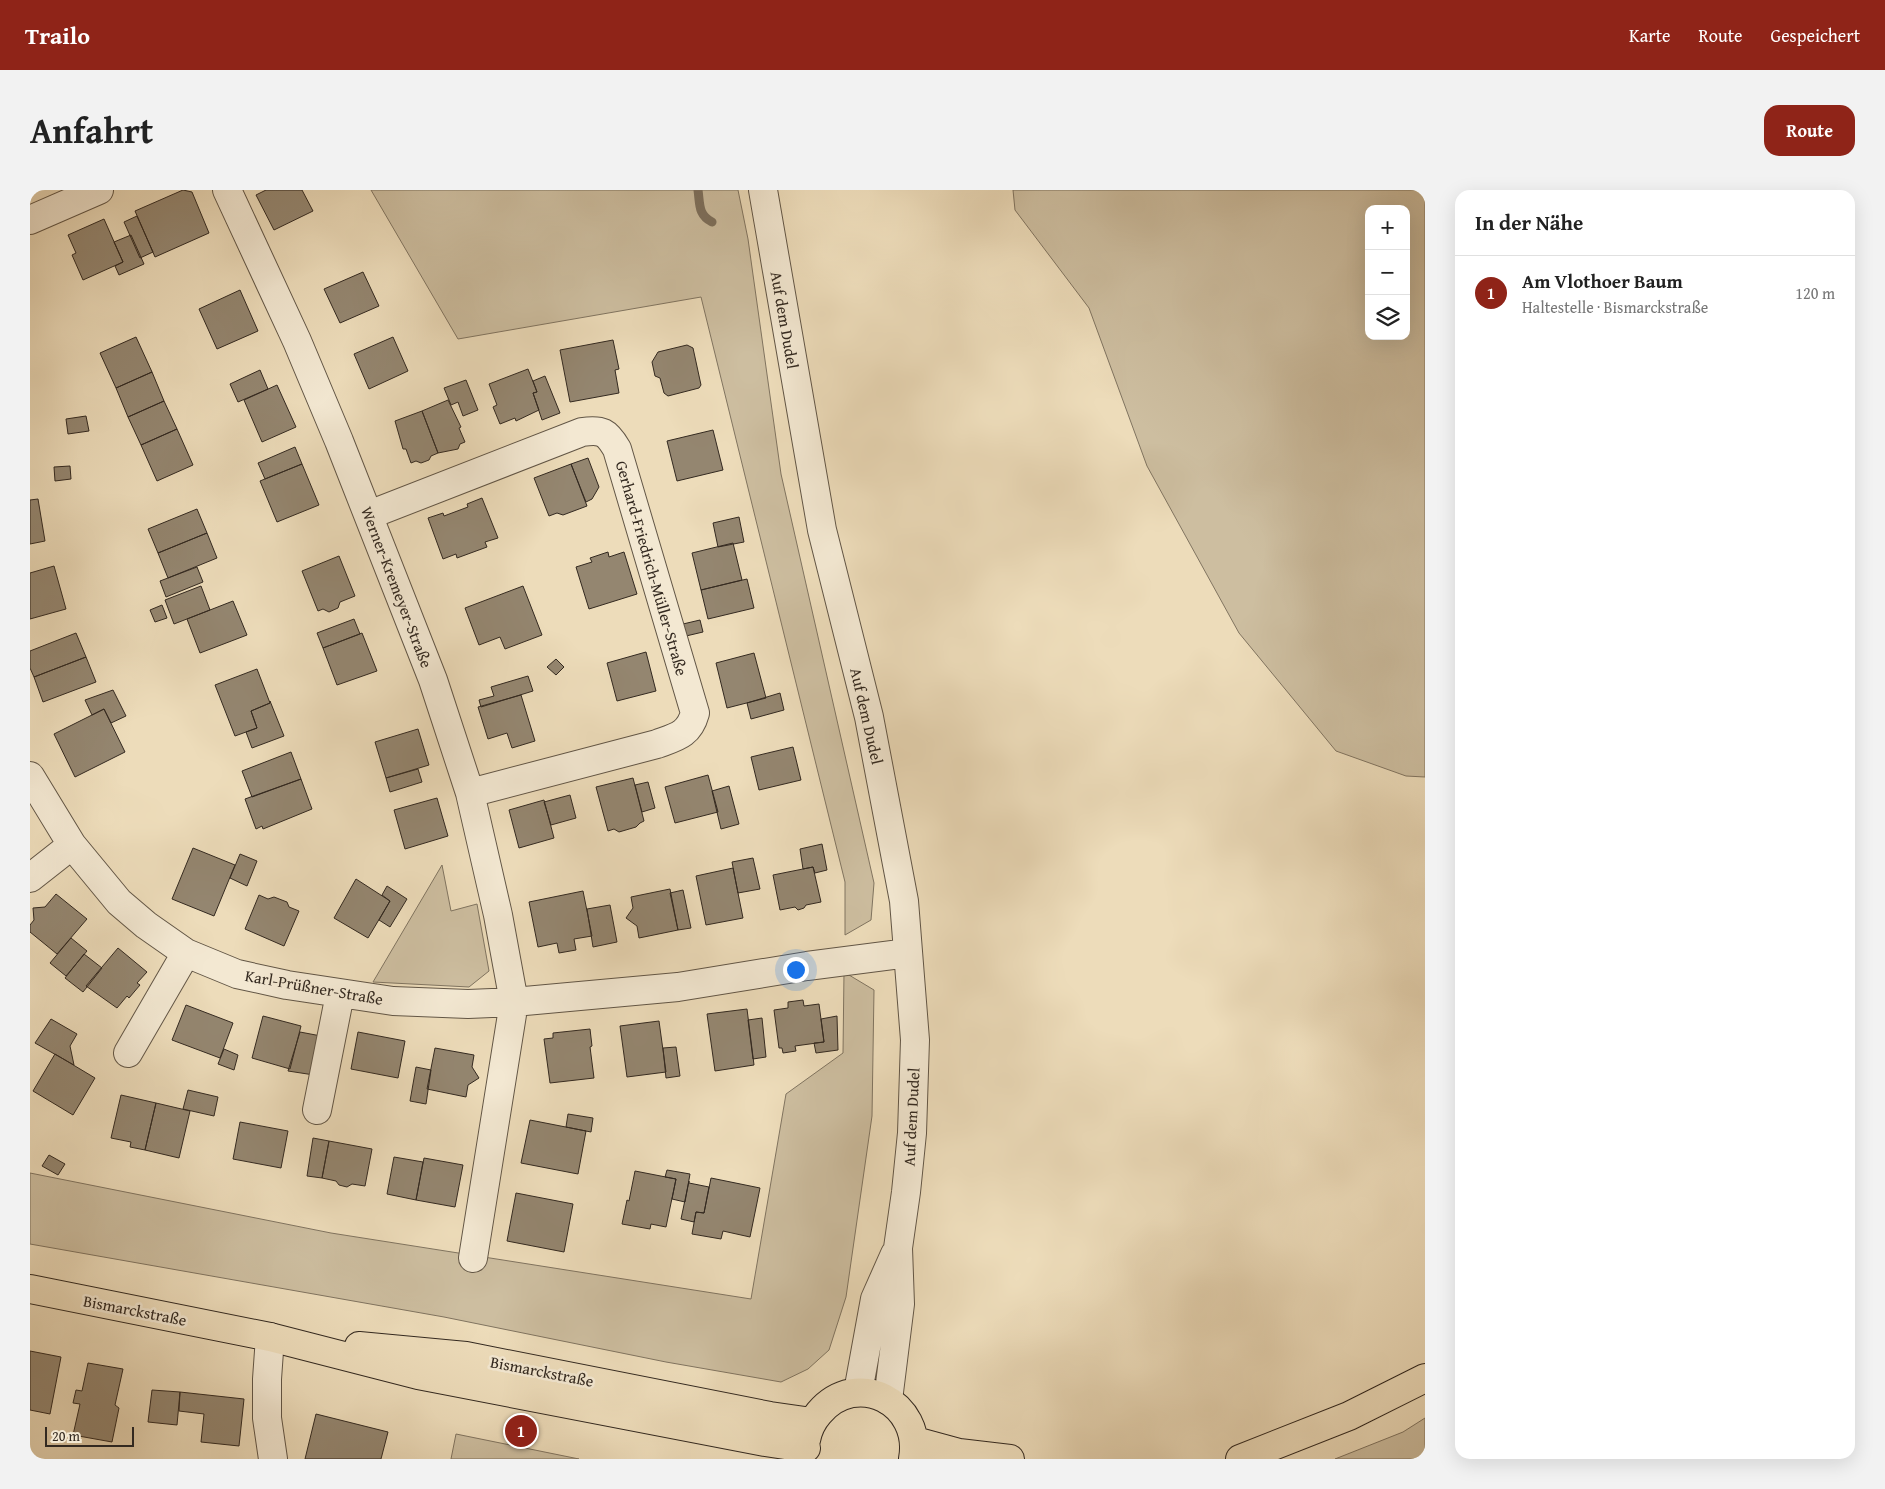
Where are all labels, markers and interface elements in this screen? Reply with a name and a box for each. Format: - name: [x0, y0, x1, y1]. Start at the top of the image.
- text: Trailo: [25, 18, 90, 53]
- text: Karte: [1629, 22, 1670, 49]
- text: Route: [1698, 22, 1743, 49]
- text: Gespeichert: [1771, 22, 1860, 49]
- text: Anfahrt: [30, 105, 153, 156]
- button: Route: [1764, 105, 1855, 156]
- map controls: [1365, 205, 1410, 340]
- button: +: [1365, 205, 1410, 250]
- text: In der Nähe: [1475, 207, 1583, 238]
- button: −: [1365, 250, 1410, 295]
- text: Am Vlothoer Baum: [1522, 267, 1683, 295]
- street label: Auf dem Dudel: [765, 269, 805, 371]
- text: 1: [1487, 281, 1495, 305]
- text: 120 m: [1795, 281, 1835, 305]
- button: layers: [1365, 295, 1410, 340]
- text: Haltestelle · Bismarckstraße: [1522, 295, 1708, 319]
- street label: Gerhard-Friedrich-Müller-Straße: [610, 458, 694, 678]
- street label: Werner-Kremeyer-Straße: [355, 503, 439, 671]
- street label: Auf dem Dudel: [844, 665, 890, 767]
- your location: [783, 957, 809, 983]
- street label: Karl-Prüßner-Straße: [243, 963, 385, 1011]
- street label: Auf dem Dudel: [896, 1067, 926, 1167]
- street label: Bismarckstraße: [81, 1288, 189, 1332]
- street label: Bismarckstraße: [488, 1349, 596, 1393]
- pin: 1: [505, 1412, 537, 1450]
- scale bar: [45, 1424, 134, 1447]
- text: 20 m: [52, 1426, 80, 1446]

